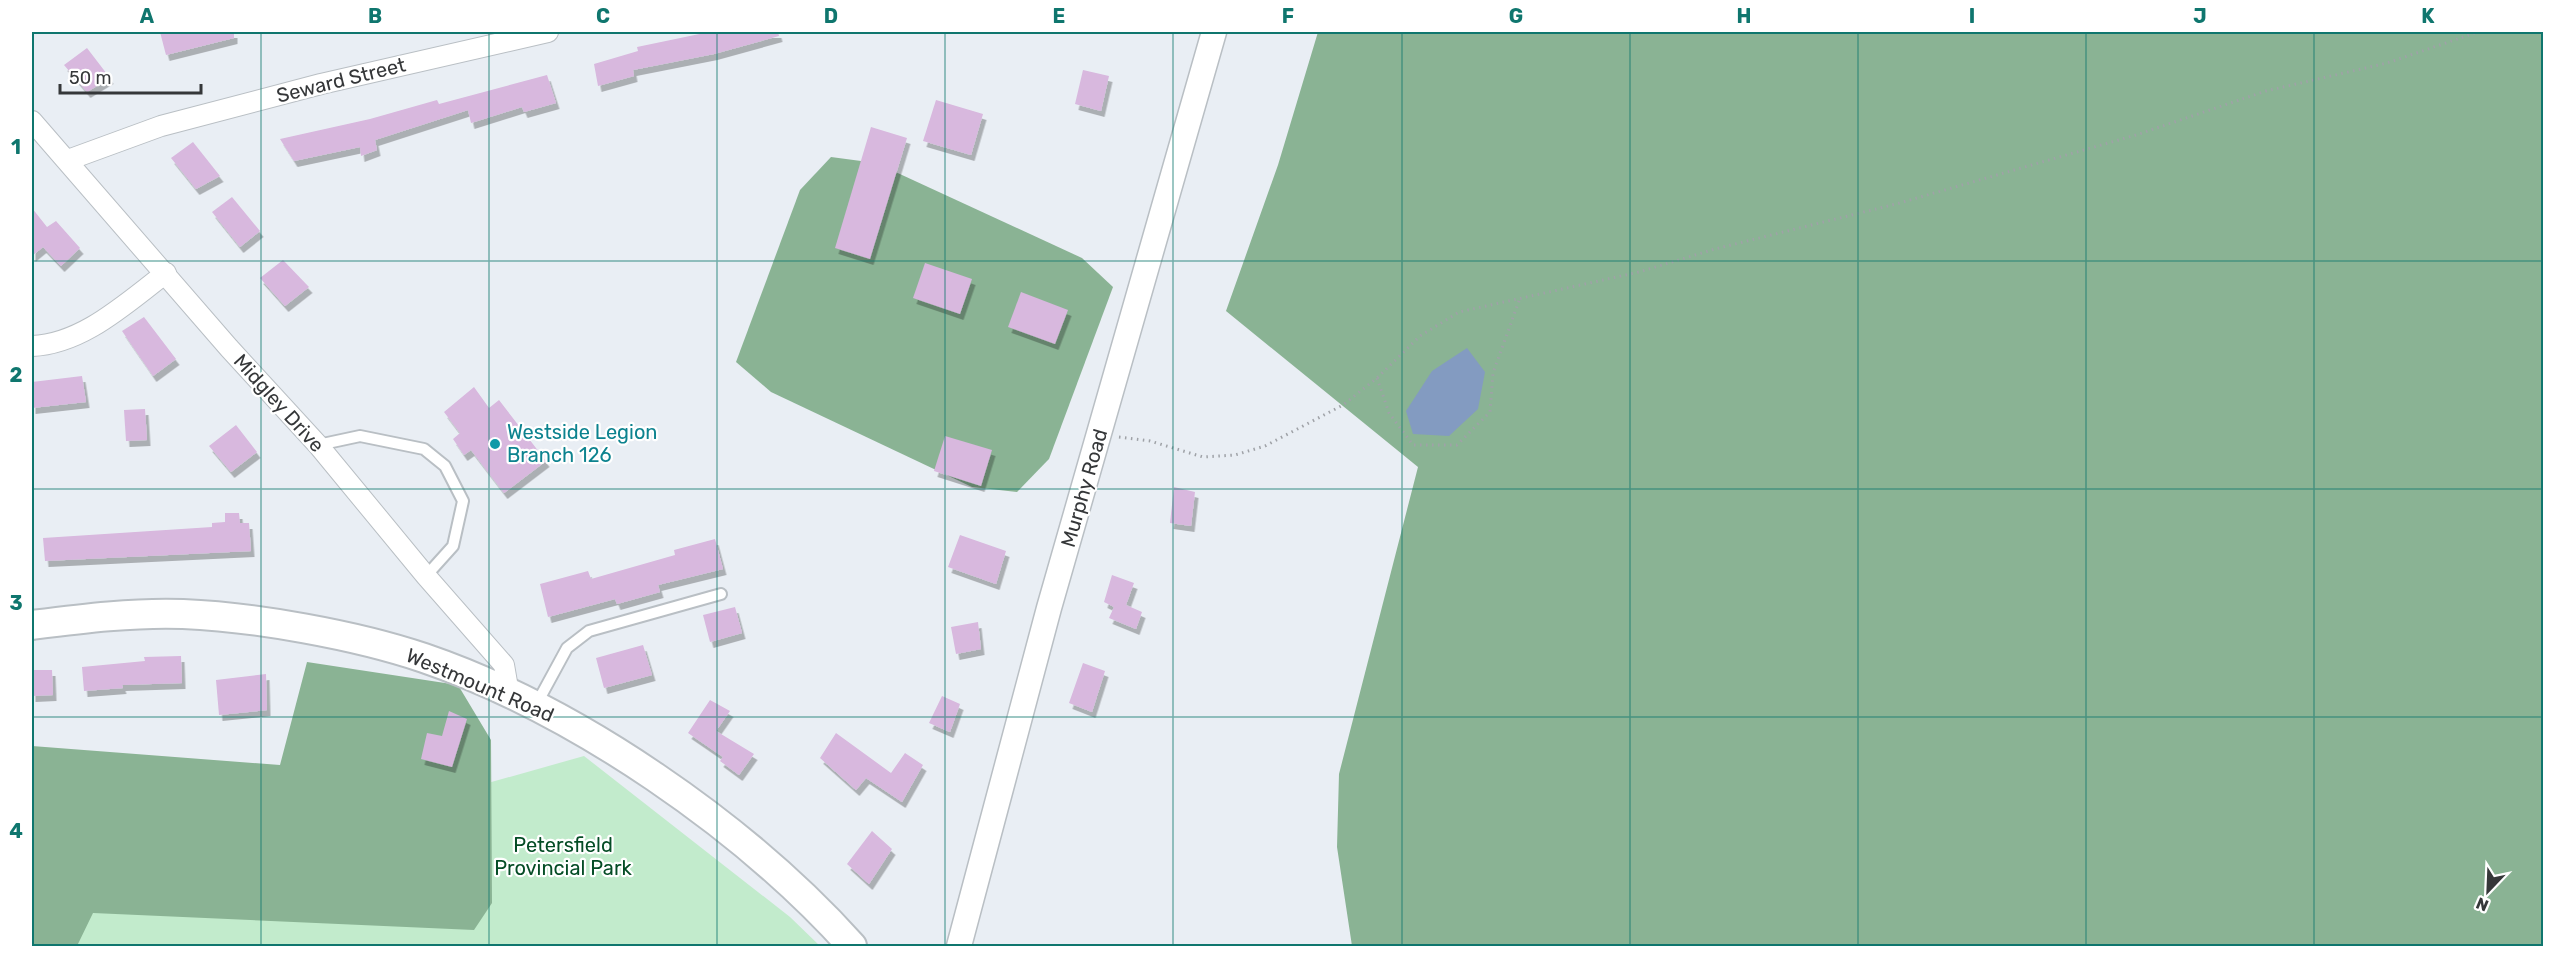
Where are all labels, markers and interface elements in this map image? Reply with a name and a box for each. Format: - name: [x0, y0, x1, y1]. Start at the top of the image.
- text: A: [140, 4, 155, 28]
- text: B: [368, 4, 382, 28]
- text: C: [596, 4, 610, 28]
- text: D: [824, 4, 838, 28]
- text: E: [1053, 4, 1065, 28]
- text: F: [1282, 4, 1294, 28]
- text: G: [1509, 4, 1523, 28]
- text: H: [1737, 4, 1751, 28]
- text: I: [1969, 4, 1975, 28]
- text: J: [2193, 4, 2207, 28]
- text: K: [2421, 4, 2435, 28]
- street label: Seward Street: [274, 52, 408, 108]
- scale bar: [60, 57, 201, 95]
- text: 50 m: [69, 67, 112, 89]
- text: 1: [11, 135, 21, 159]
- street label: Midgley Drive: [229, 349, 329, 457]
- text: 2: [10, 363, 23, 387]
- place label: Westside Legion Branch 126: [507, 420, 657, 467]
- street label: Murphy Road: [1056, 426, 1112, 550]
- marker: Westside Legion Branch 126: [488, 437, 502, 451]
- text: 3: [9, 591, 23, 615]
- street label: Westmount Road: [402, 643, 558, 727]
- text: 4: [9, 819, 23, 843]
- park label: Petersfield Provincial Park: [494, 833, 633, 880]
- north arrow: [2458, 861, 2518, 921]
- text: N: [2473, 893, 2491, 915]

